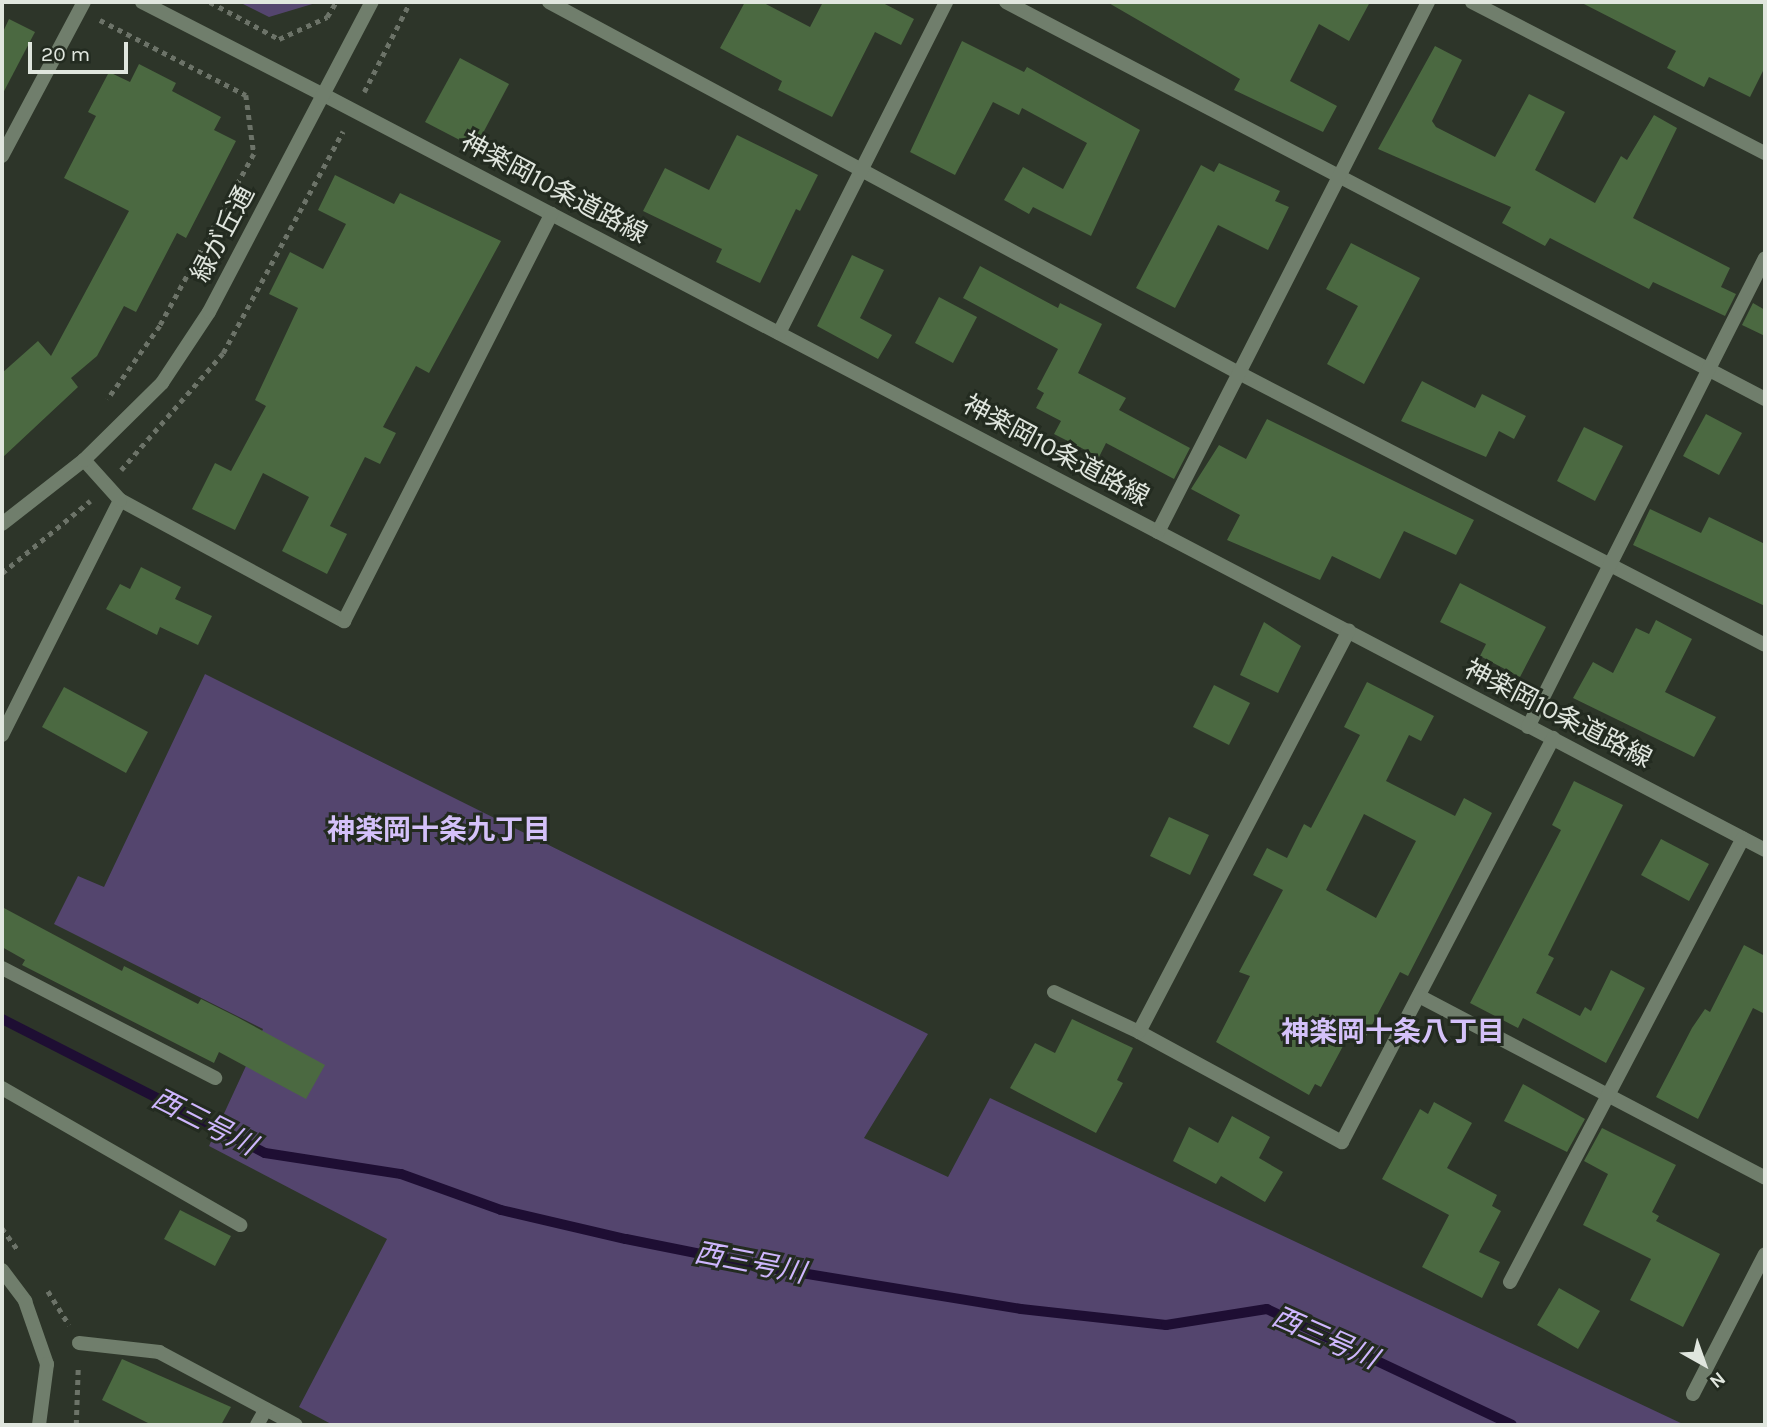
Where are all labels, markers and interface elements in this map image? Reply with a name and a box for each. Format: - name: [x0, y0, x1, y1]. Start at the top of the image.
- scale bar: [32, 28, 131, 72]
- text: 20 m: [41, 42, 90, 66]
- street label: 神楽岡10条道路線: [456, 126, 652, 250]
- street label: 緑が丘通: [185, 181, 261, 287]
- street label: 神楽岡10条道路線: [958, 389, 1154, 513]
- street label: 神楽岡10条道路線: [1459, 653, 1657, 775]
- district label: 神楽岡十条九丁目: [327, 813, 551, 847]
- district label: 神楽岡十条八丁目: [1281, 1015, 1505, 1049]
- water label: 西三号川: [146, 1082, 262, 1162]
- water label: 西三号川: [692, 1236, 808, 1290]
- water label: 西三号川: [1267, 1300, 1383, 1376]
- north arrow: [1669, 1329, 1739, 1399]
- text: N: [1705, 1367, 1730, 1393]

